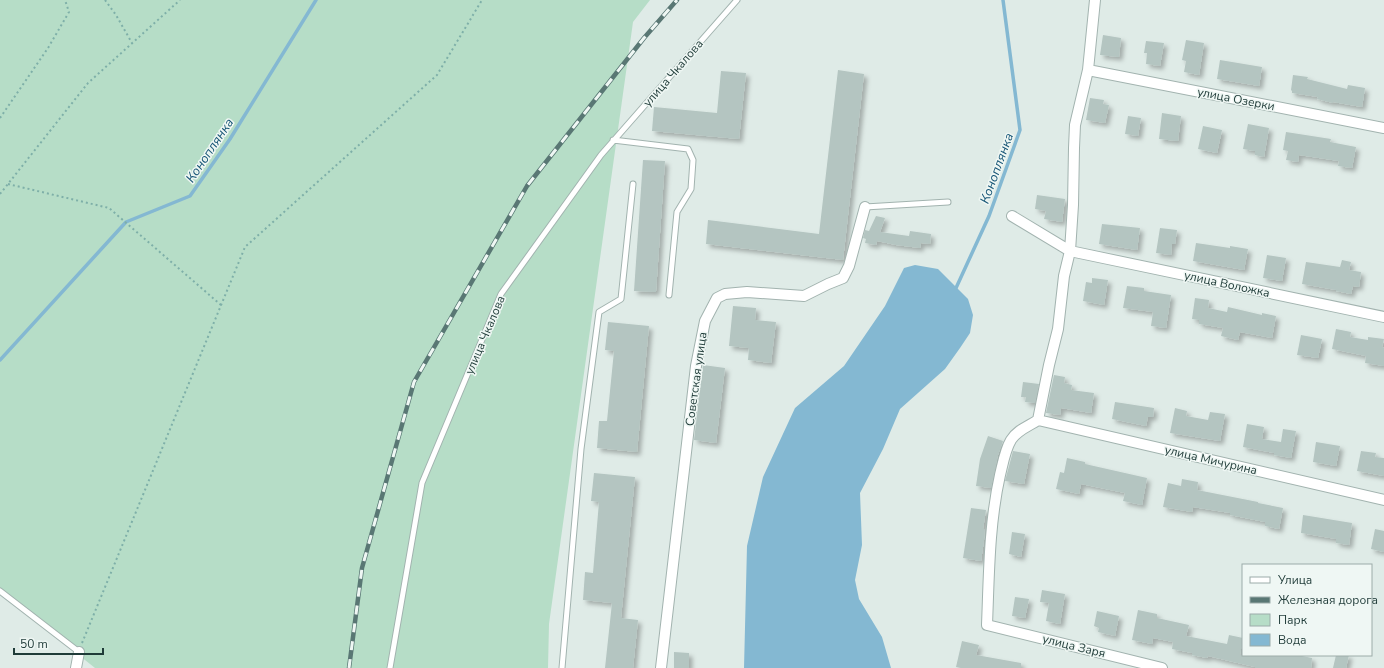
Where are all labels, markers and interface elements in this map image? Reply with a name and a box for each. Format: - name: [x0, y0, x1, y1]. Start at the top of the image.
- street label: улица Чкалова: [639, 36, 707, 110]
- street label: улица Озерки: [1196, 84, 1276, 114]
- water label: Коноплянка: [182, 115, 238, 186]
- water label: Коноплянка: [976, 130, 1018, 206]
- street label: улица Воложка: [1183, 267, 1271, 301]
- street label: улица Чкалова: [461, 293, 509, 377]
- street label: Советская улица: [681, 331, 711, 427]
- street label: улица Мичурина: [1163, 442, 1259, 478]
- legend: [1242, 564, 1372, 656]
- text: Улица: [1277, 572, 1312, 588]
- text: Железная дорога: [1278, 592, 1378, 608]
- text: Парк: [1278, 612, 1308, 628]
- scale bar: [14, 630, 103, 656]
- street label: улица Заря: [1041, 630, 1107, 662]
- text: Вода: [1278, 632, 1306, 648]
- text: 50 m: [20, 636, 48, 652]

